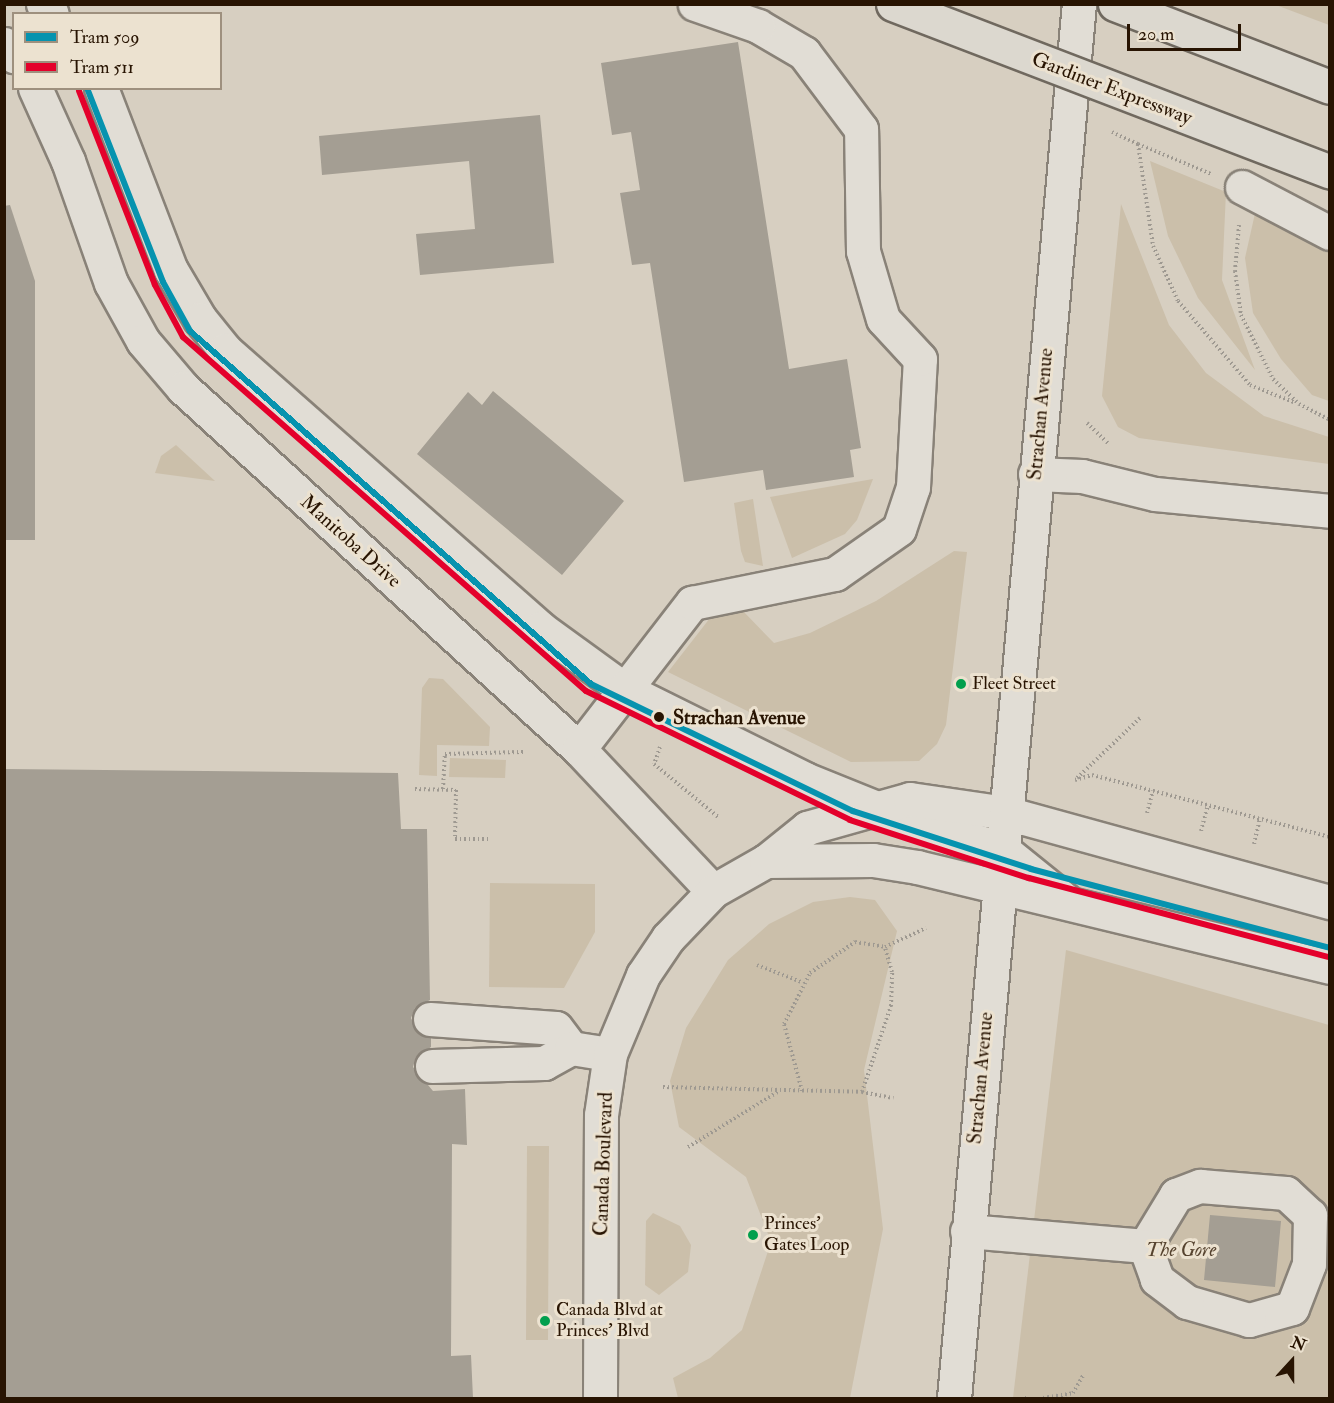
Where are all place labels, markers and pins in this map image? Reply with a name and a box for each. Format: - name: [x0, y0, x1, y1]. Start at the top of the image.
- place label: Fleet Street: [972, 673, 1056, 695]
- marker: Fleet Street: [955, 678, 967, 690]
- place label: Strachan Avenue: [673, 705, 805, 729]
- marker: Strachan Avenue: [650, 708, 668, 726]
- place label: Princes' Gates Loop: [764, 1214, 849, 1256]
- marker: Princes' Gates Loop: [747, 1229, 759, 1241]
- place label: Canada Blvd at Princes' Blvd: [556, 1300, 663, 1342]
- marker: Canada Blvd at Princes' Blvd: [539, 1315, 551, 1327]

